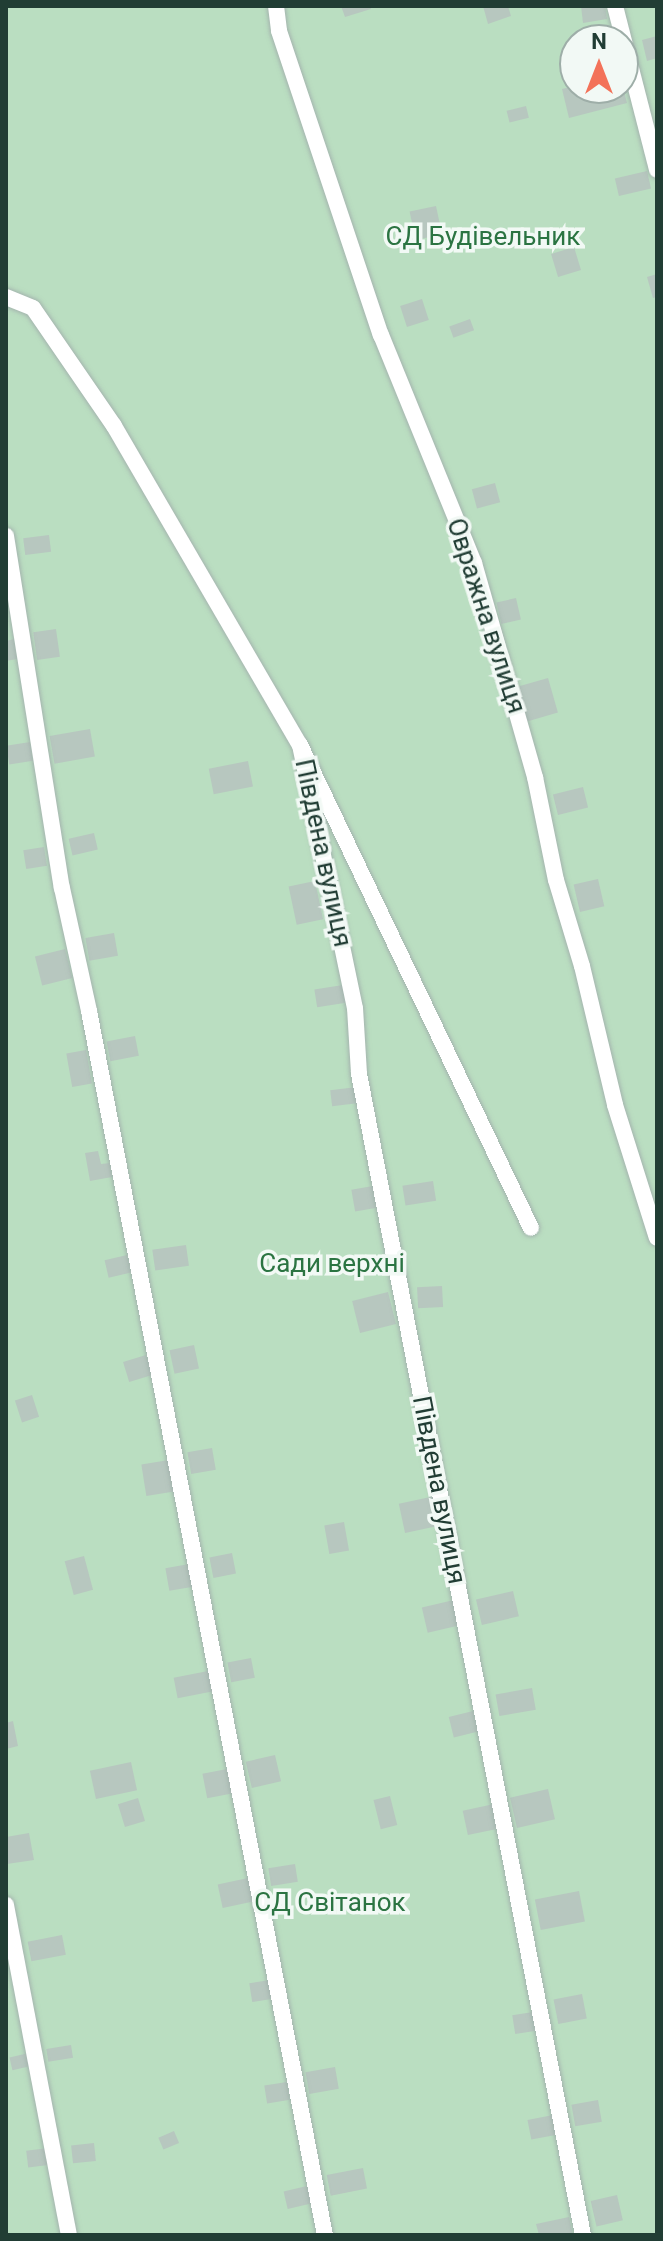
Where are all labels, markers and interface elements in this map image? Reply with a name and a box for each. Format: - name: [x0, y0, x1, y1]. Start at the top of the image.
- north arrow: [559, 24, 639, 104]
- text: N: [591, 29, 607, 54]
- park label: СД Будівельник: [386, 221, 580, 253]
- street label: Овражна вулиця: [440, 514, 532, 718]
- street label: Південа вулиця: [288, 756, 358, 950]
- park label: Сади верхні: [259, 1248, 405, 1280]
- street label: Південа вулиця: [405, 1393, 473, 1587]
- park label: СД Світанок: [254, 1887, 406, 1919]

